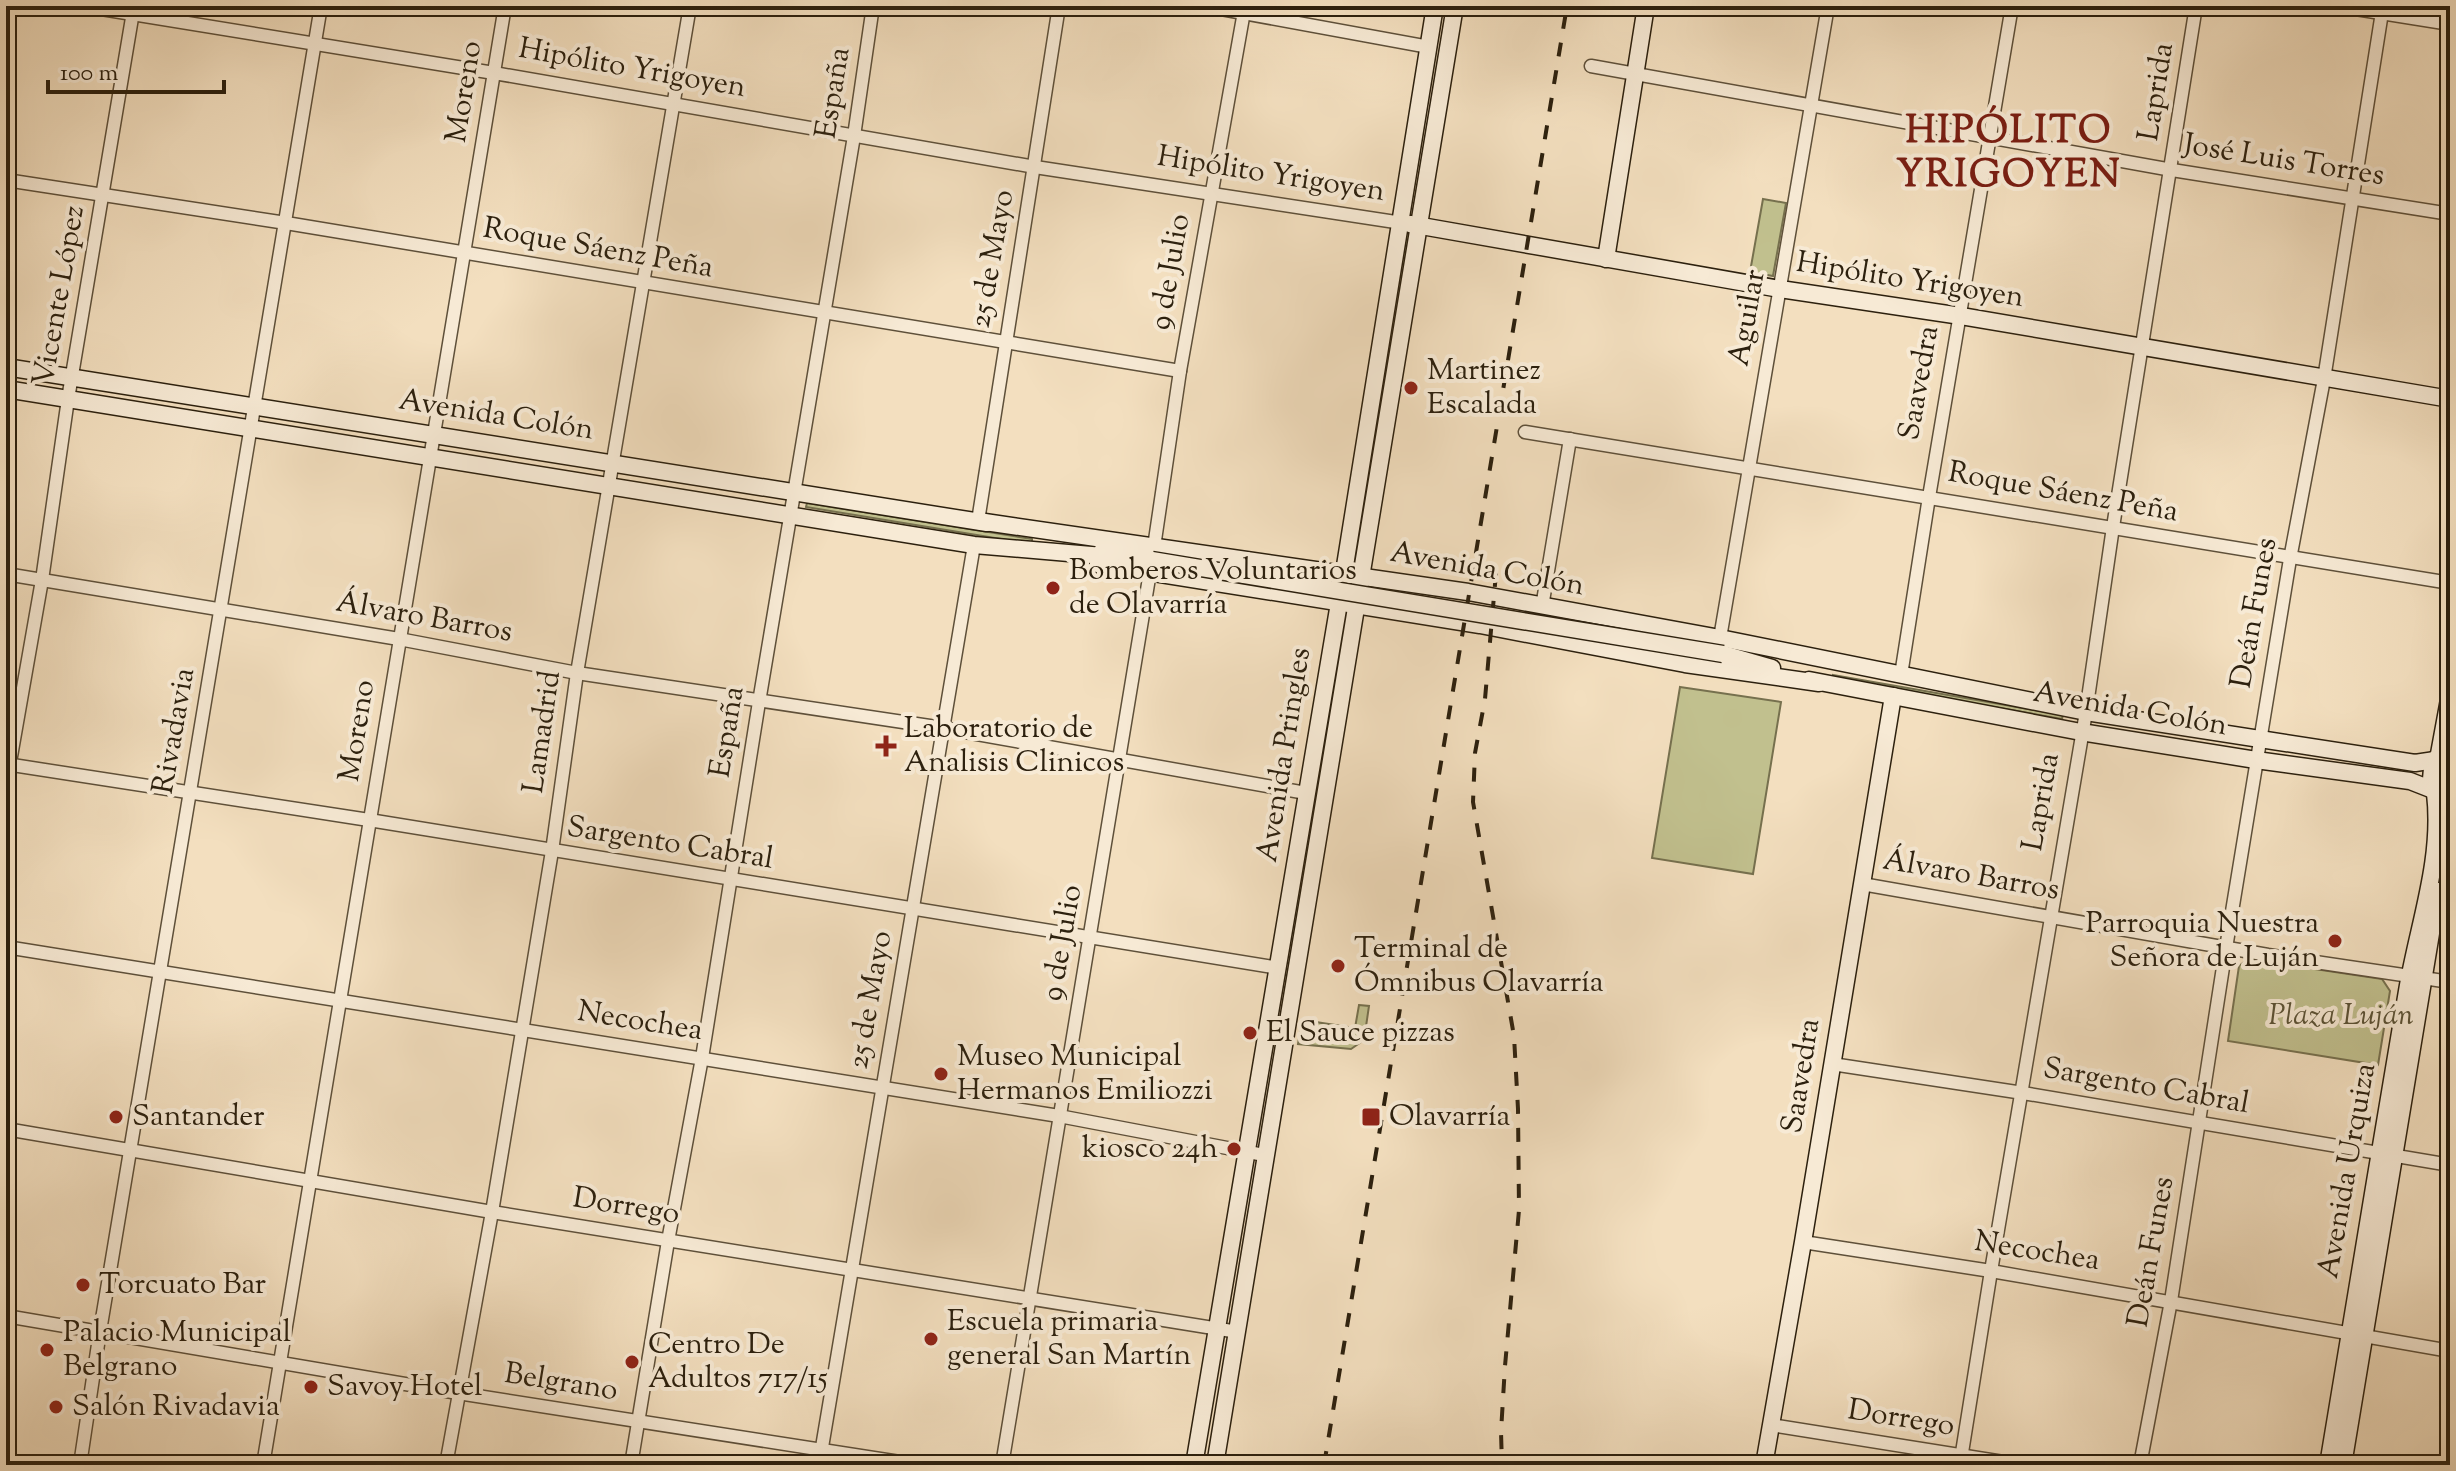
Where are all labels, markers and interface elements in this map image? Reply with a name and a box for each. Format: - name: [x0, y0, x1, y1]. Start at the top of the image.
- street label: Hipólito Yrigoyen: [515, 28, 749, 110]
- street label: Moreno: [436, 38, 494, 146]
- street label: Laprida: [2128, 40, 2186, 144]
- scale bar: [48, 44, 224, 94]
- street label: España: [806, 44, 862, 142]
- text: 100 m: [60, 57, 118, 91]
- district label: HIPÓLITO YRIGOYEN: [1896, 104, 2122, 204]
- street label: José Luis Torres: [2179, 124, 2387, 198]
- street label: Hipólito Yrigoyen: [1154, 136, 1388, 214]
- street label: 25 de Mayo: [960, 187, 1026, 331]
- street label: Vicente López: [23, 202, 97, 390]
- street label: Roque Sáenz Peña: [479, 208, 717, 290]
- street label: 9 de Julio: [1140, 211, 1202, 333]
- street label: Hipólito Yrigoyen: [1793, 242, 2027, 320]
- street label: Aguilar: [1718, 266, 1778, 370]
- street label: Saavedra: [1889, 322, 1951, 444]
- place label: Martinez Escalada: [1427, 350, 1541, 427]
- street label: Avenida Colón: [396, 379, 597, 453]
- marker: Martinez Escalada: [1402, 379, 1420, 397]
- street label: Roque Sáenz Peña: [1944, 452, 2182, 534]
- street label: Avenida Colón: [1386, 532, 1588, 608]
- street label: Deán Funes: [2221, 534, 2289, 692]
- place label: Bomberos Voluntarios de Olavarría: [1069, 550, 1357, 627]
- marker: Bomberos Voluntarios de Olavarría: [1044, 579, 1062, 597]
- street label: Álvaro Barros: [332, 581, 516, 655]
- street label: Avenida Pringles: [1247, 644, 1323, 866]
- street label: Rivadavia: [143, 664, 207, 797]
- street label: Lamadrid: [513, 668, 573, 796]
- street label: Avenida Colón: [2029, 672, 2231, 748]
- street label: Moreno: [329, 677, 387, 785]
- street label: España: [700, 683, 756, 781]
- place label: Laboratorio de Analisis Clinicos: [904, 708, 1124, 785]
- marker: Laboratorio de Analisis Clinicos: [875, 735, 897, 757]
- street label: Laprida: [2012, 750, 2072, 854]
- street label: Sargento Cabral: [564, 806, 776, 882]
- street label: Álvaro Barros: [1879, 839, 2063, 913]
- street label: 9 de Julio: [1032, 882, 1094, 1004]
- place label: Parroquia Nuestra Señora de Luján: [2086, 903, 2319, 980]
- street label: 25 de Mayo: [838, 928, 904, 1072]
- place label: Terminal de Ómnibus Olavarría: [1354, 928, 1604, 1005]
- marker: Parroquia Nuestra Señora de Luján: [2326, 932, 2344, 950]
- marker: Terminal de Ómnibus Olavarría: [1329, 957, 1347, 975]
- street label: Necochea: [574, 991, 706, 1053]
- park label: Plaza Luján: [2269, 995, 2414, 1038]
- place label: El Sauce pizzas: [1266, 1012, 1455, 1055]
- street label: Saavedra: [1772, 1015, 1832, 1136]
- marker: El Sauce pizzas: [1241, 1024, 1259, 1042]
- place label: Museo Municipal Hermanos Emiliozzi: [957, 1036, 1212, 1113]
- street label: Sargento Cabral: [2040, 1048, 2252, 1126]
- street label: Avenida Urquiza: [2308, 1060, 2388, 1282]
- marker: Museo Municipal Hermanos Emiliozzi: [932, 1065, 950, 1083]
- place label: Santander: [132, 1096, 265, 1139]
- place label: Olavarría: [1389, 1096, 1510, 1139]
- marker: Olavarría: [1360, 1106, 1382, 1128]
- marker: Santander: [107, 1108, 125, 1126]
- place label: kiosco 24h: [1082, 1128, 1218, 1171]
- marker: kiosco 24h: [1225, 1140, 1243, 1158]
- street label: Deán Funes: [2118, 1173, 2186, 1331]
- street label: Dorrego: [570, 1177, 682, 1237]
- street label: Necochea: [1971, 1221, 2103, 1283]
- place label: Torcuato Bar: [99, 1264, 266, 1307]
- marker: Torcuato Bar: [74, 1276, 92, 1294]
- place label: Escuela primaria general San Martín: [947, 1301, 1192, 1378]
- place label: Palacio Municipal Belgrano: [63, 1312, 291, 1389]
- place label: Centro De Adultos 717/15: [648, 1324, 828, 1401]
- marker: Escuela primaria general San Martín: [922, 1330, 940, 1348]
- marker: Palacio Municipal Belgrano: [38, 1341, 56, 1359]
- street label: Belgrano: [501, 1353, 621, 1413]
- marker: Centro De Adultos 717/15: [623, 1353, 641, 1371]
- place label: Savoy Hotel: [327, 1366, 482, 1409]
- marker: Savoy Hotel: [302, 1378, 320, 1396]
- place label: Salón Rivadavia: [72, 1386, 280, 1429]
- street label: Dorrego: [1845, 1389, 1957, 1449]
- marker: Salón Rivadavia: [47, 1398, 65, 1416]

